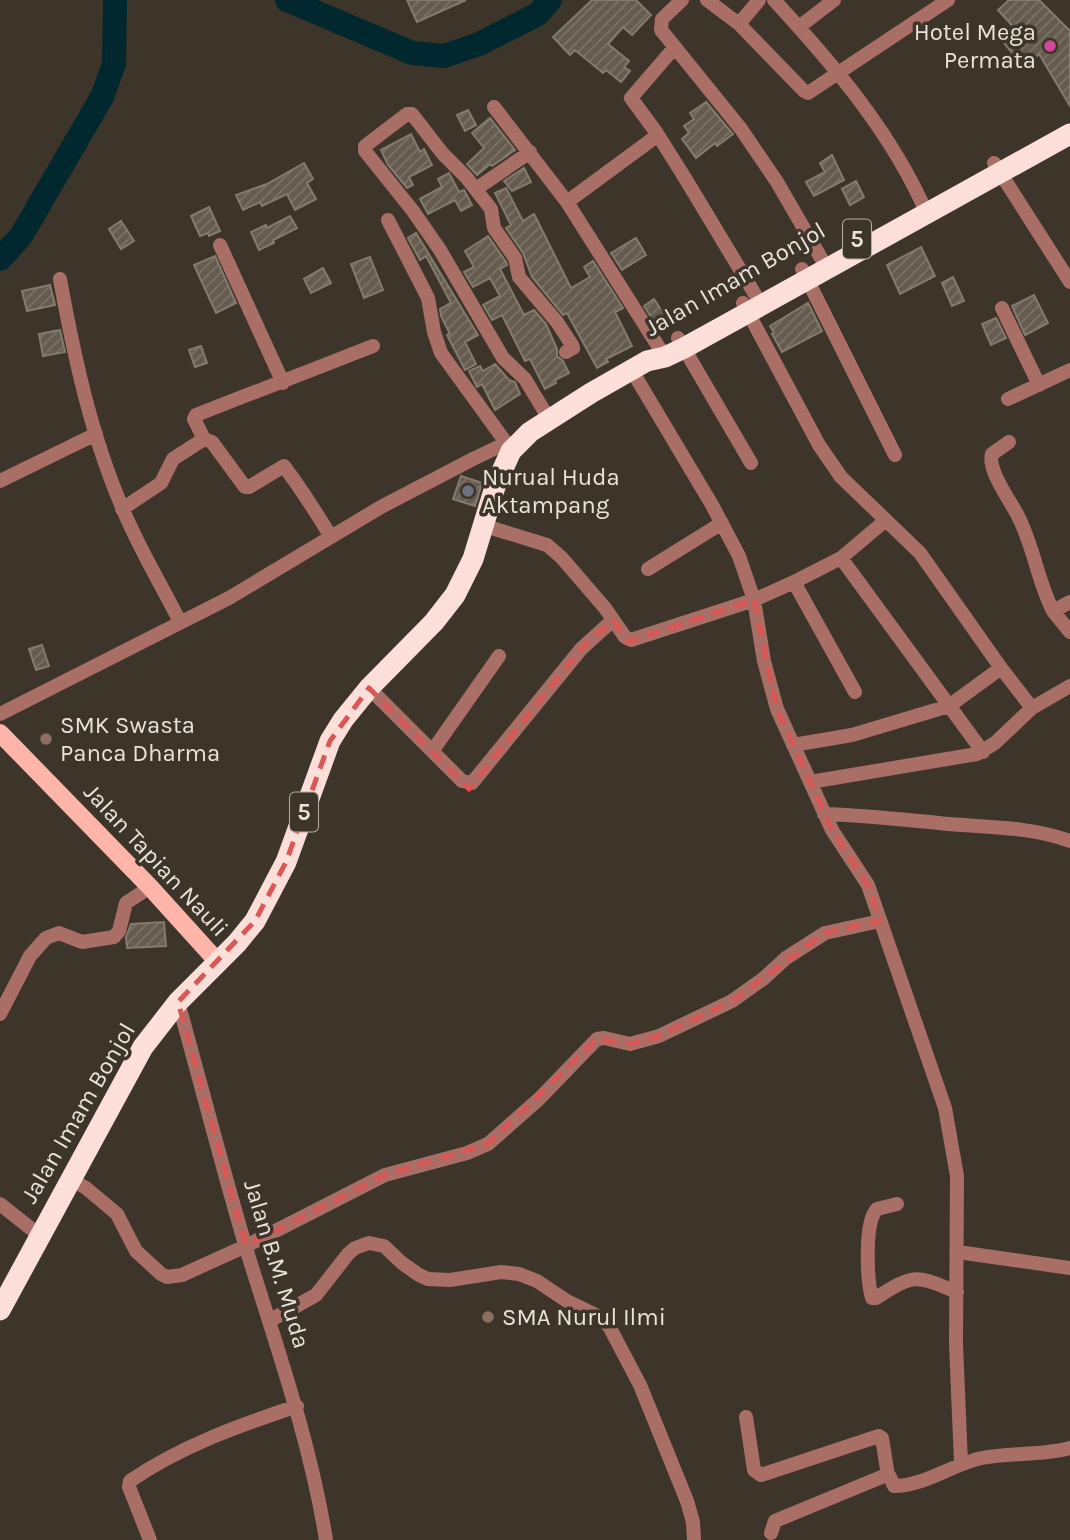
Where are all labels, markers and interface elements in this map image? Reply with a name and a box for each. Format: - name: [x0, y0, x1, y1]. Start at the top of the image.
- place label: Hotel Mega Permata: [914, 18, 1036, 74]
- marker: Hotel Mega Permata: [1042, 38, 1058, 54]
- street label: Jalan Imam Bonjol: [640, 216, 830, 342]
- road number: 5: [843, 220, 871, 258]
- place label: Nurual Huda Aktampang: [482, 463, 620, 519]
- marker: Nurual Huda Aktampang: [460, 483, 476, 499]
- place label: SMK Swasta Panca Dharma: [60, 711, 220, 767]
- marker: SMK Swasta Panca Dharma: [38, 731, 54, 747]
- street label: Jalan Tapian Nauli: [78, 778, 234, 942]
- road number: 5: [290, 792, 318, 832]
- street label: Jalan Imam Bonjol: [15, 1018, 141, 1208]
- street label: Jalan B.M. Muda: [238, 1176, 316, 1352]
- place label: SMA Nurul Ilmi: [502, 1303, 666, 1331]
- marker: SMA Nurul Ilmi: [480, 1309, 496, 1325]

